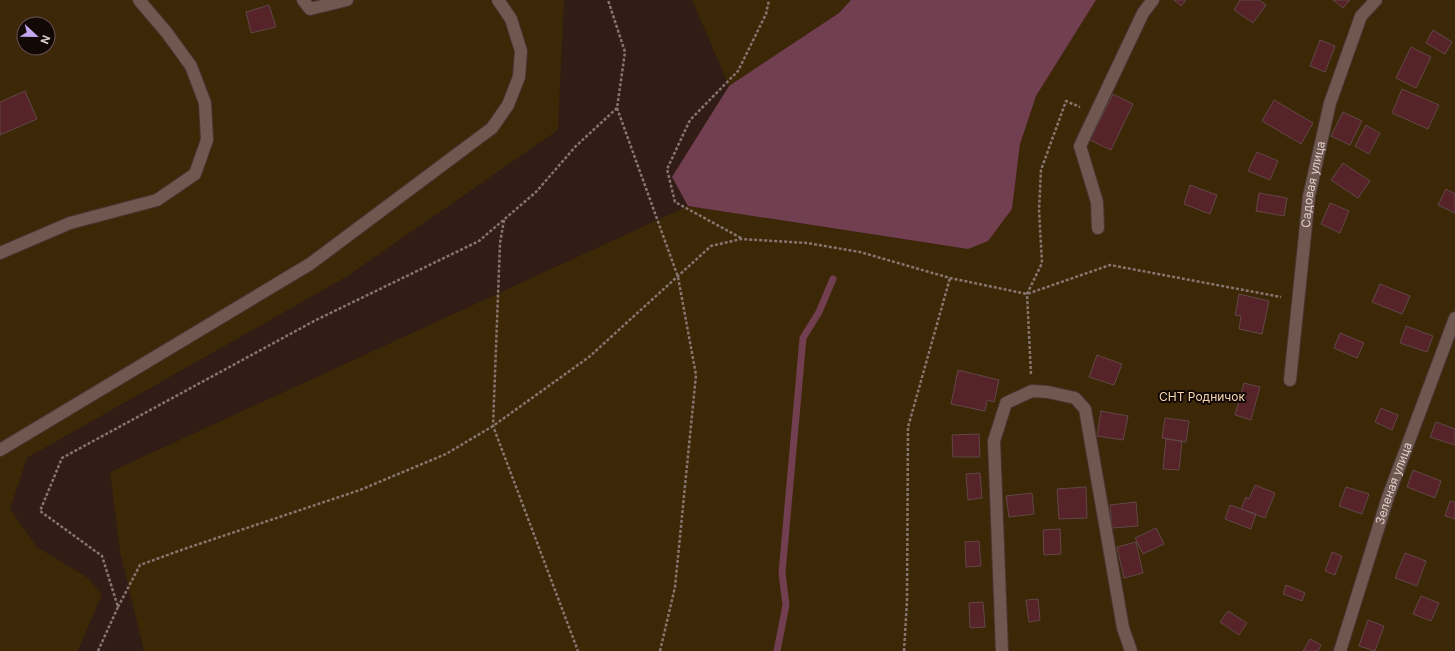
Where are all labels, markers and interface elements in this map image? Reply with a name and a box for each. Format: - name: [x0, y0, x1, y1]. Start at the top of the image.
- north arrow: [16, 16, 56, 56]
- text: N: [37, 33, 53, 46]
- street label: Садовая улица: [1298, 140, 1328, 229]
- park label: СНТ Родничок: [1159, 389, 1245, 404]
- street label: Зеленая улица: [1372, 440, 1415, 526]

